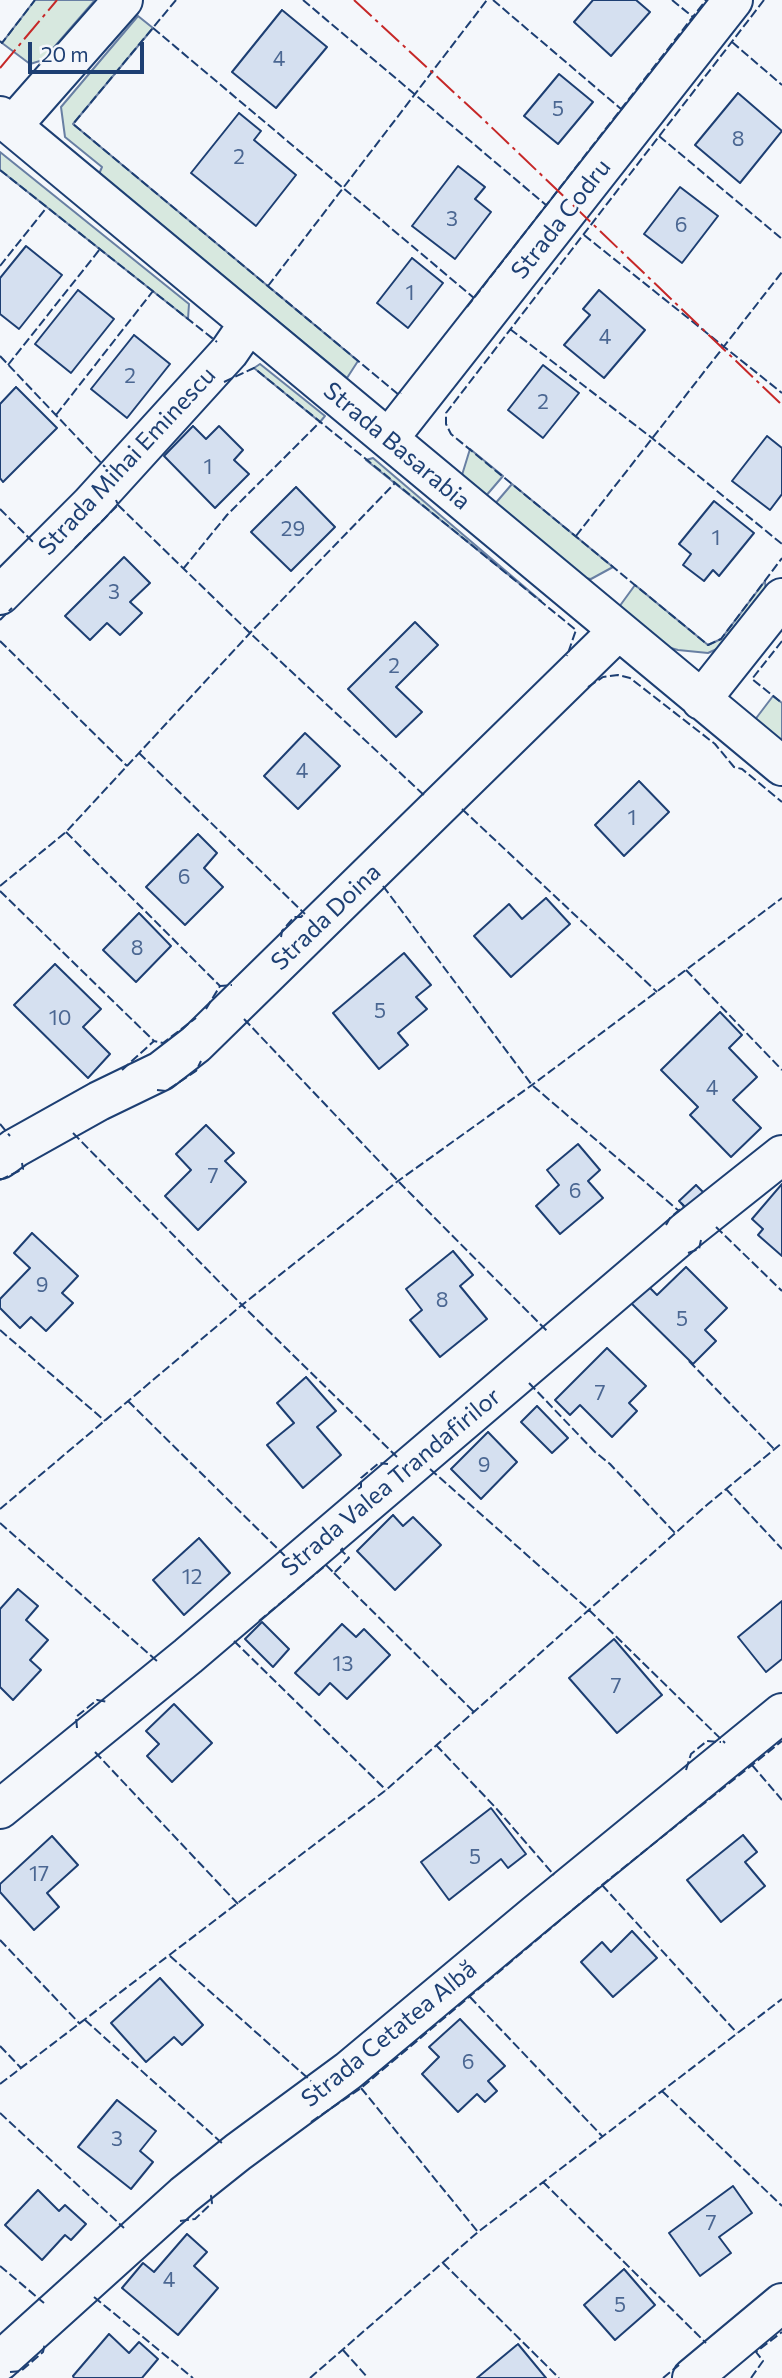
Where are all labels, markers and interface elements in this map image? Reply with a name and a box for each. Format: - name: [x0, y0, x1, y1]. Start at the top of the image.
- scale bar: [32, 28, 147, 72]
- text: 20 m: [41, 41, 89, 66]
- house number: 4: [273, 46, 285, 72]
- house number: 5: [552, 96, 564, 122]
- house number: 8: [732, 126, 744, 152]
- house number: 2: [233, 144, 245, 170]
- street label: Strada Codru: [505, 153, 617, 285]
- house number: 3: [446, 206, 458, 232]
- house number: 6: [675, 212, 687, 238]
- house number: 1: [406, 280, 414, 306]
- house number: 4: [599, 324, 611, 350]
- street label: Strada Mihai Eminescu: [32, 361, 222, 561]
- house number: 2: [124, 363, 136, 389]
- street label: Strada Basarabia: [318, 376, 476, 516]
- house number: 2: [537, 389, 549, 415]
- house number: 1: [204, 454, 212, 480]
- house number: 29: [281, 516, 305, 542]
- house number: 1: [712, 525, 720, 551]
- house number: 3: [108, 579, 120, 605]
- house number: 2: [388, 653, 400, 679]
- house number: 4: [296, 758, 308, 784]
- house number: 1: [628, 805, 636, 831]
- street label: Strada Doina: [265, 858, 387, 976]
- house number: 6: [178, 864, 190, 890]
- house number: 8: [131, 935, 143, 961]
- house number: 5: [374, 998, 386, 1024]
- house number: 10: [49, 1005, 71, 1031]
- house number: 4: [706, 1075, 718, 1101]
- house number: 7: [207, 1163, 219, 1189]
- house number: 6: [569, 1178, 581, 1204]
- house number: 9: [36, 1272, 48, 1298]
- house number: 8: [436, 1287, 448, 1313]
- house number: 5: [676, 1306, 688, 1332]
- house number: 7: [594, 1380, 606, 1406]
- street label: Strada Valea Trandafirilor: [276, 1382, 506, 1582]
- house number: 9: [478, 1452, 490, 1478]
- house number: 12: [182, 1564, 202, 1590]
- house number: 13: [333, 1651, 353, 1677]
- house number: 7: [610, 1673, 622, 1699]
- house number: 5: [469, 1844, 481, 1870]
- house number: 17: [29, 1861, 49, 1887]
- street label: Strada Cetatea Albă: [296, 1955, 482, 2113]
- house number: 6: [462, 2049, 474, 2075]
- house number: 3: [111, 2126, 123, 2152]
- house number: 7: [705, 2210, 717, 2236]
- house number: 4: [163, 2267, 175, 2293]
- house number: 5: [614, 2292, 626, 2318]

